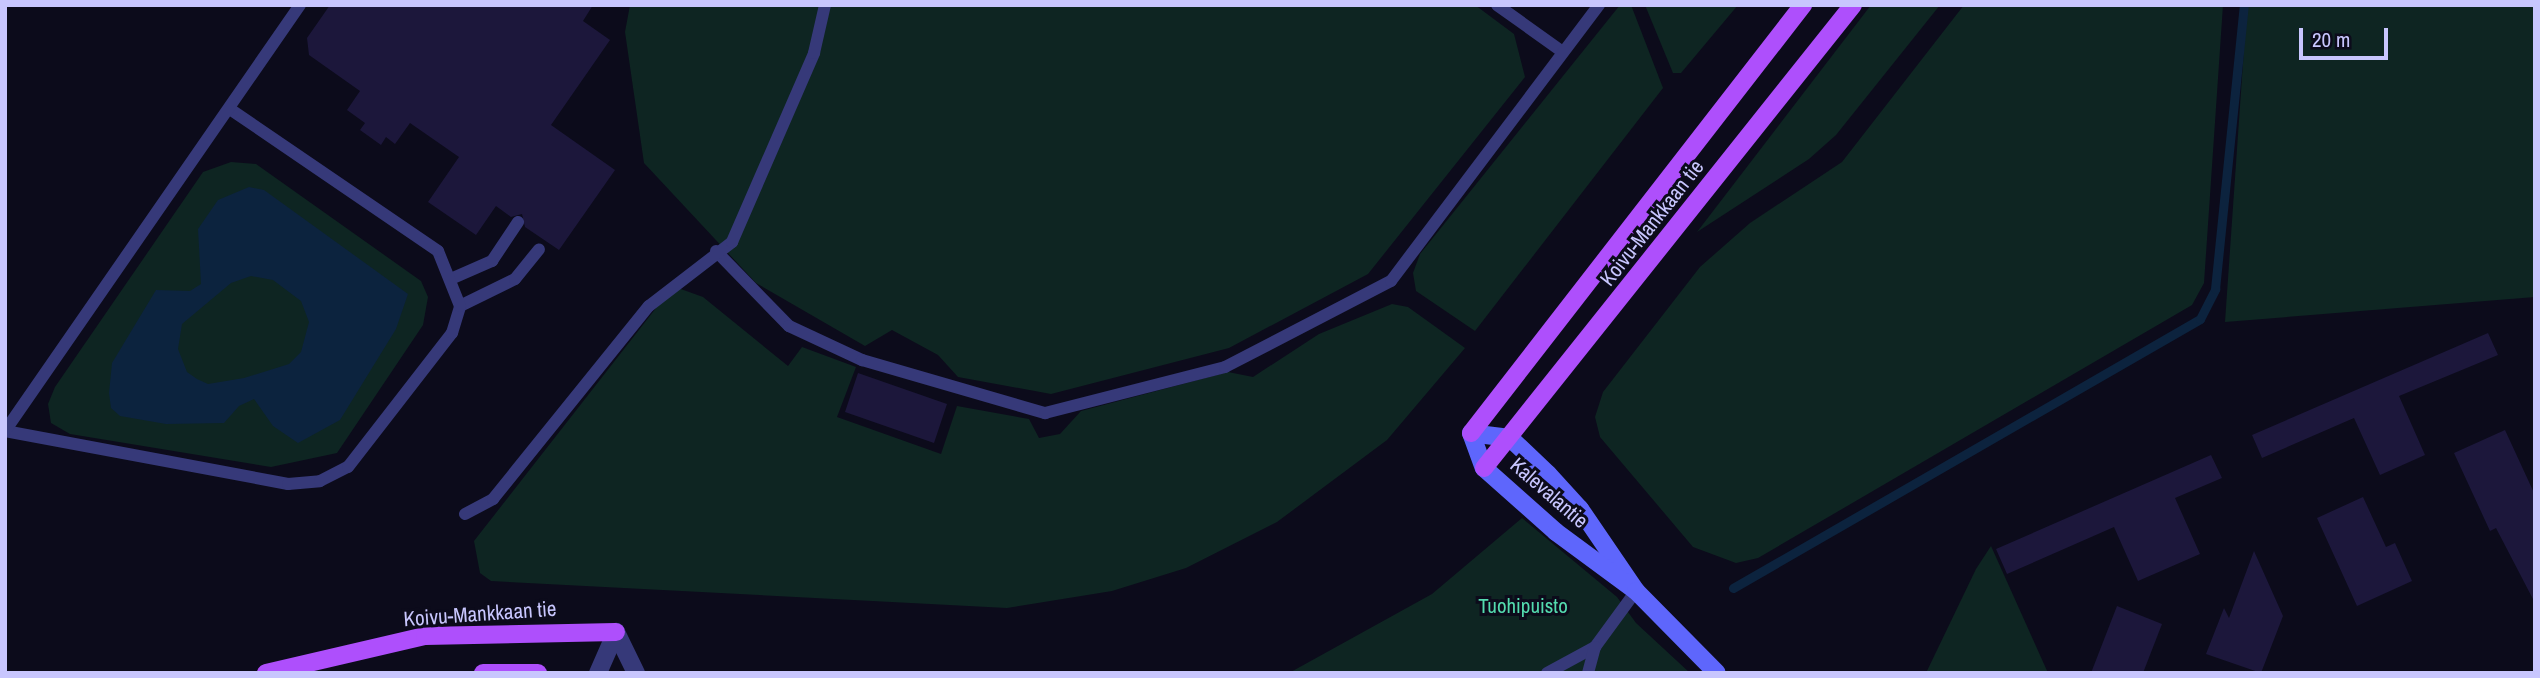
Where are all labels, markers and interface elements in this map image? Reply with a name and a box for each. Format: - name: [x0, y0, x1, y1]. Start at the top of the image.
- scale bar: [2302, 14, 2391, 58]
- text: 20 m: [2312, 25, 2350, 54]
- street label: Koivu-Mankkaan tie: [1595, 155, 1709, 291]
- street label: Kalevalantie: [1505, 452, 1593, 534]
- park label: Tuohipuisto: [1478, 593, 1568, 619]
- street label: Koivu-Mankkaan tie: [403, 596, 557, 632]

